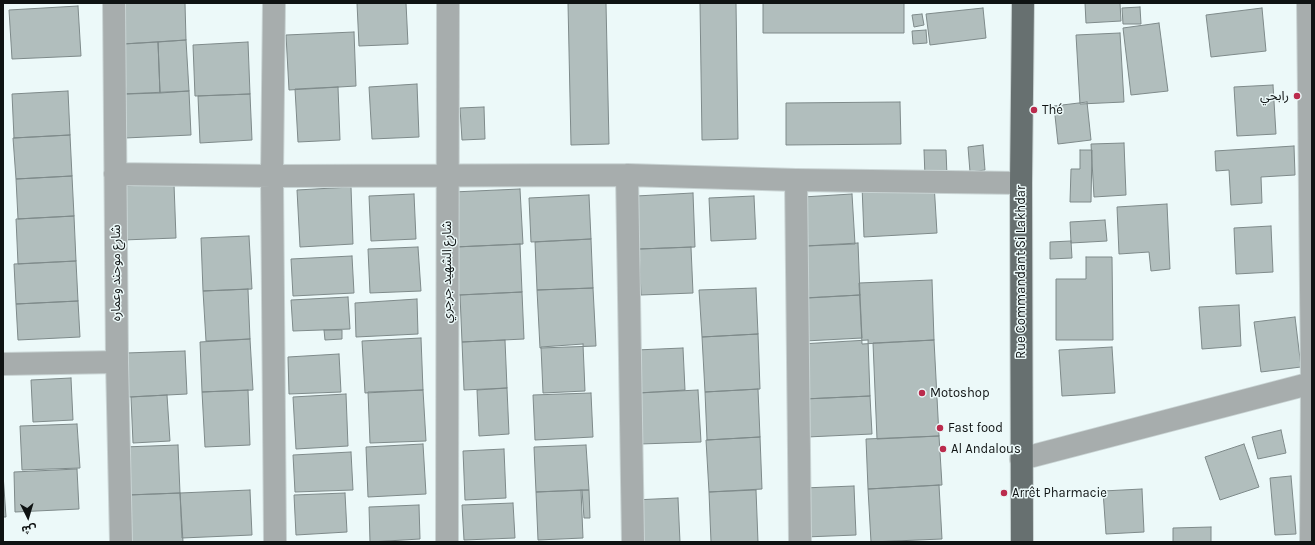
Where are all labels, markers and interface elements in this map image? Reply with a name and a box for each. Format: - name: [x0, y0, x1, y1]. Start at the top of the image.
- place label: رابحي: [1260, 88, 1289, 104]
- marker: رابحي: [1292, 91, 1302, 101]
- place label: Thé: [1042, 102, 1063, 118]
- marker: Thé: [1029, 105, 1039, 115]
- street label: Rue Commandant Si Lakhdar: [1013, 185, 1029, 359]
- street label: شارع الشهيد جرجري: [439, 221, 455, 323]
- street label: شارع موحند وعماره: [108, 225, 124, 321]
- place label: Motoshop: [930, 385, 989, 401]
- marker: Motoshop: [917, 388, 927, 398]
- place label: Fast food: [948, 420, 1003, 436]
- marker: Fast food: [935, 423, 945, 433]
- place label: Al Andalous: [951, 441, 1021, 457]
- marker: Al Andalous: [938, 444, 948, 454]
- place label: Arrêt Pharmacie: [1012, 485, 1107, 501]
- marker: Arrêt Pharmacie: [999, 488, 1009, 498]
- north arrow: [8, 497, 48, 537]
- text: ش: [21, 522, 37, 537]

